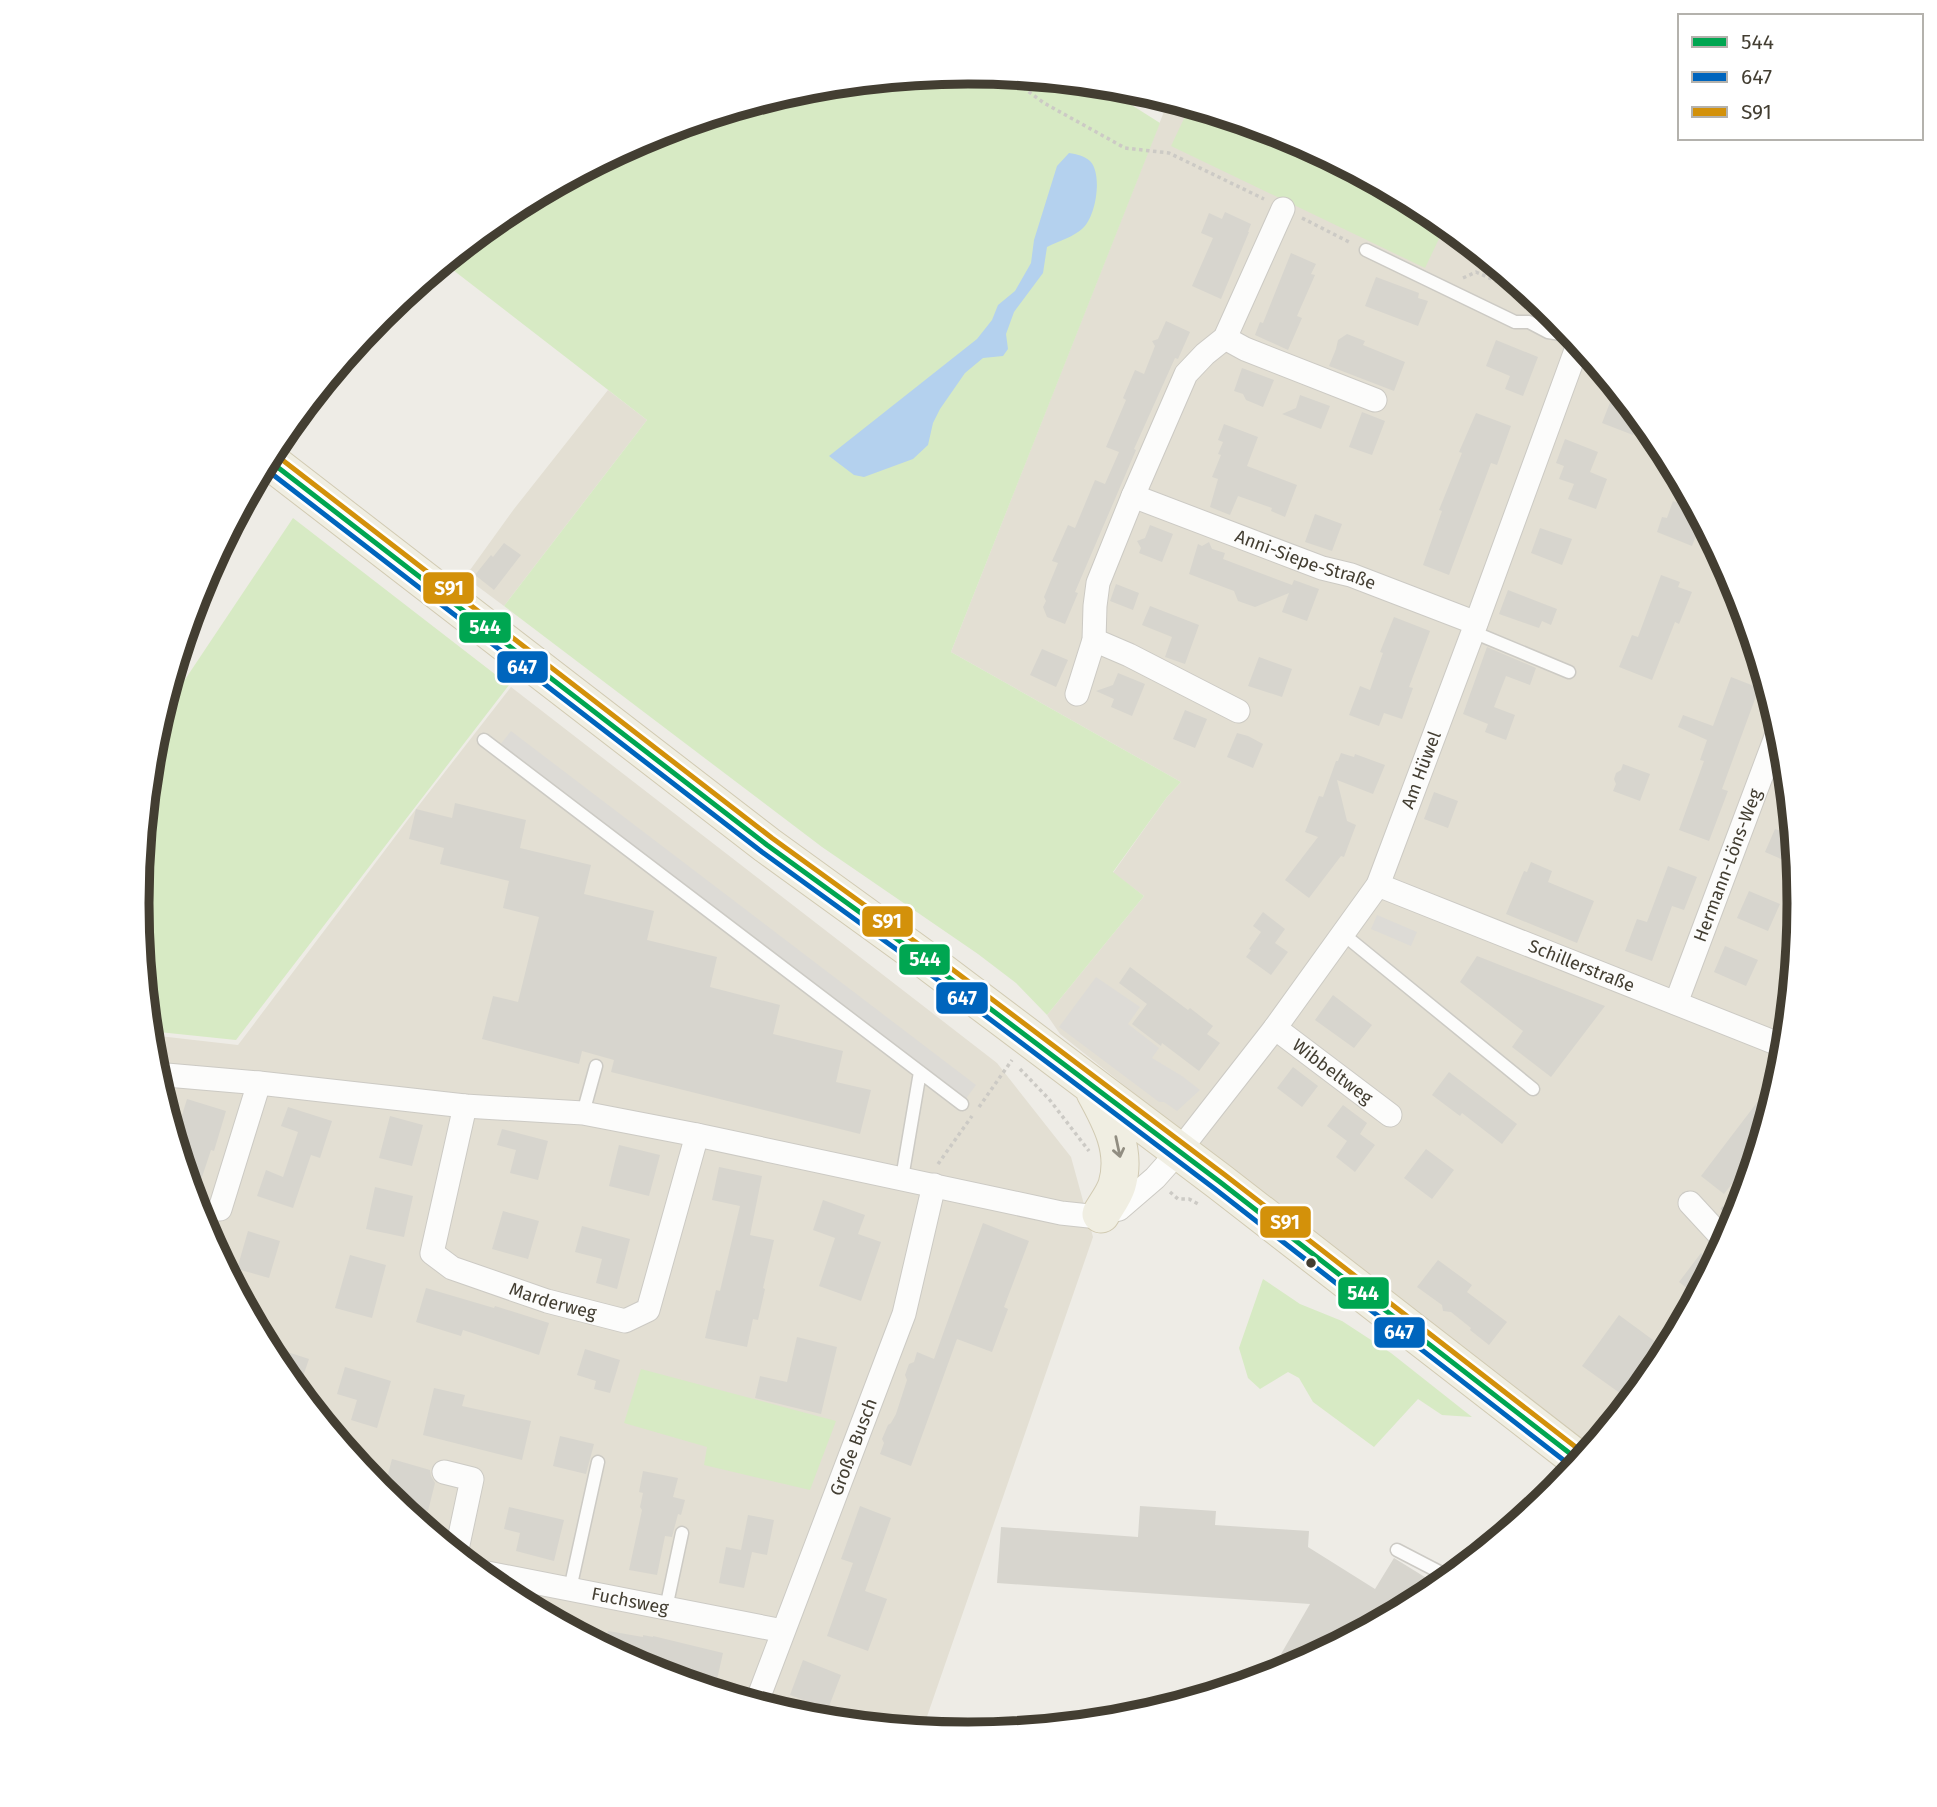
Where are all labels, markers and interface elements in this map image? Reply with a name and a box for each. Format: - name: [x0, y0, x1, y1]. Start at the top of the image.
- legend: [1678, 14, 1923, 140]
- text: 544: [1741, 29, 1774, 55]
- text: 647: [1741, 64, 1772, 90]
- text: S91: [1741, 99, 1772, 125]
- street label: Anni-Siepe-Straße: [1232, 525, 1379, 595]
- line badge: S91: [422, 571, 475, 605]
- text: S91: [434, 577, 464, 600]
- line badge: 544: [458, 611, 512, 644]
- text: 544: [469, 616, 501, 639]
- line badge: 647: [496, 650, 549, 684]
- text: 647: [507, 656, 537, 679]
- street label: Am Hüwel: [1397, 728, 1446, 812]
- street label: Hermann-Löns-Weg: [1689, 785, 1767, 945]
- line badge: S91: [861, 905, 914, 938]
- text: S91: [872, 910, 902, 933]
- street label: Schillerstraße: [1525, 935, 1638, 997]
- line badge: 544: [898, 943, 951, 976]
- text: 544: [909, 948, 941, 971]
- line badge: 647: [935, 981, 989, 1015]
- text: 647: [947, 987, 977, 1010]
- street label: Wibbeltweg: [1288, 1034, 1377, 1109]
- one-way arrow: [1112, 1135, 1126, 1158]
- line badge: S91: [1259, 1205, 1312, 1239]
- text: S91: [1270, 1211, 1300, 1234]
- unlabelled marker: [1304, 1256, 1318, 1270]
- line badge: 544: [1337, 1276, 1390, 1310]
- street label: Marderweg: [506, 1278, 599, 1324]
- text: 544: [1347, 1282, 1379, 1305]
- line badge: 647: [1373, 1316, 1426, 1349]
- text: 647: [1384, 1321, 1414, 1344]
- street label: Große Busch: [825, 1395, 882, 1499]
- street label: Fuchsweg: [590, 1583, 671, 1619]

